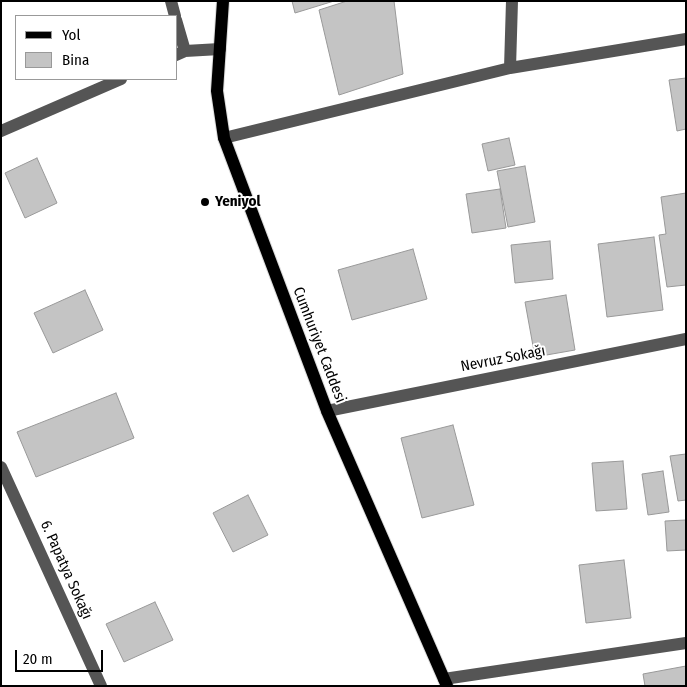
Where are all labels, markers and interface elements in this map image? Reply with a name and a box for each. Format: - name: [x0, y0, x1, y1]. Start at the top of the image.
- legend: [15, 15, 178, 80]
- text: Yol: [62, 26, 80, 44]
- text: Bina: [62, 51, 89, 69]
- place label: Yeniyol: [215, 193, 261, 211]
- marker: Yeniyol: [199, 196, 211, 208]
- street label: Cumhuriyet Caddesi: [289, 285, 349, 405]
- street label: Nevruz Sokağı: [459, 342, 547, 376]
- street label: 6. Papatya Sokağı: [36, 518, 96, 622]
- scale bar: [18, 640, 105, 672]
- text: 20 m: [23, 650, 53, 668]

